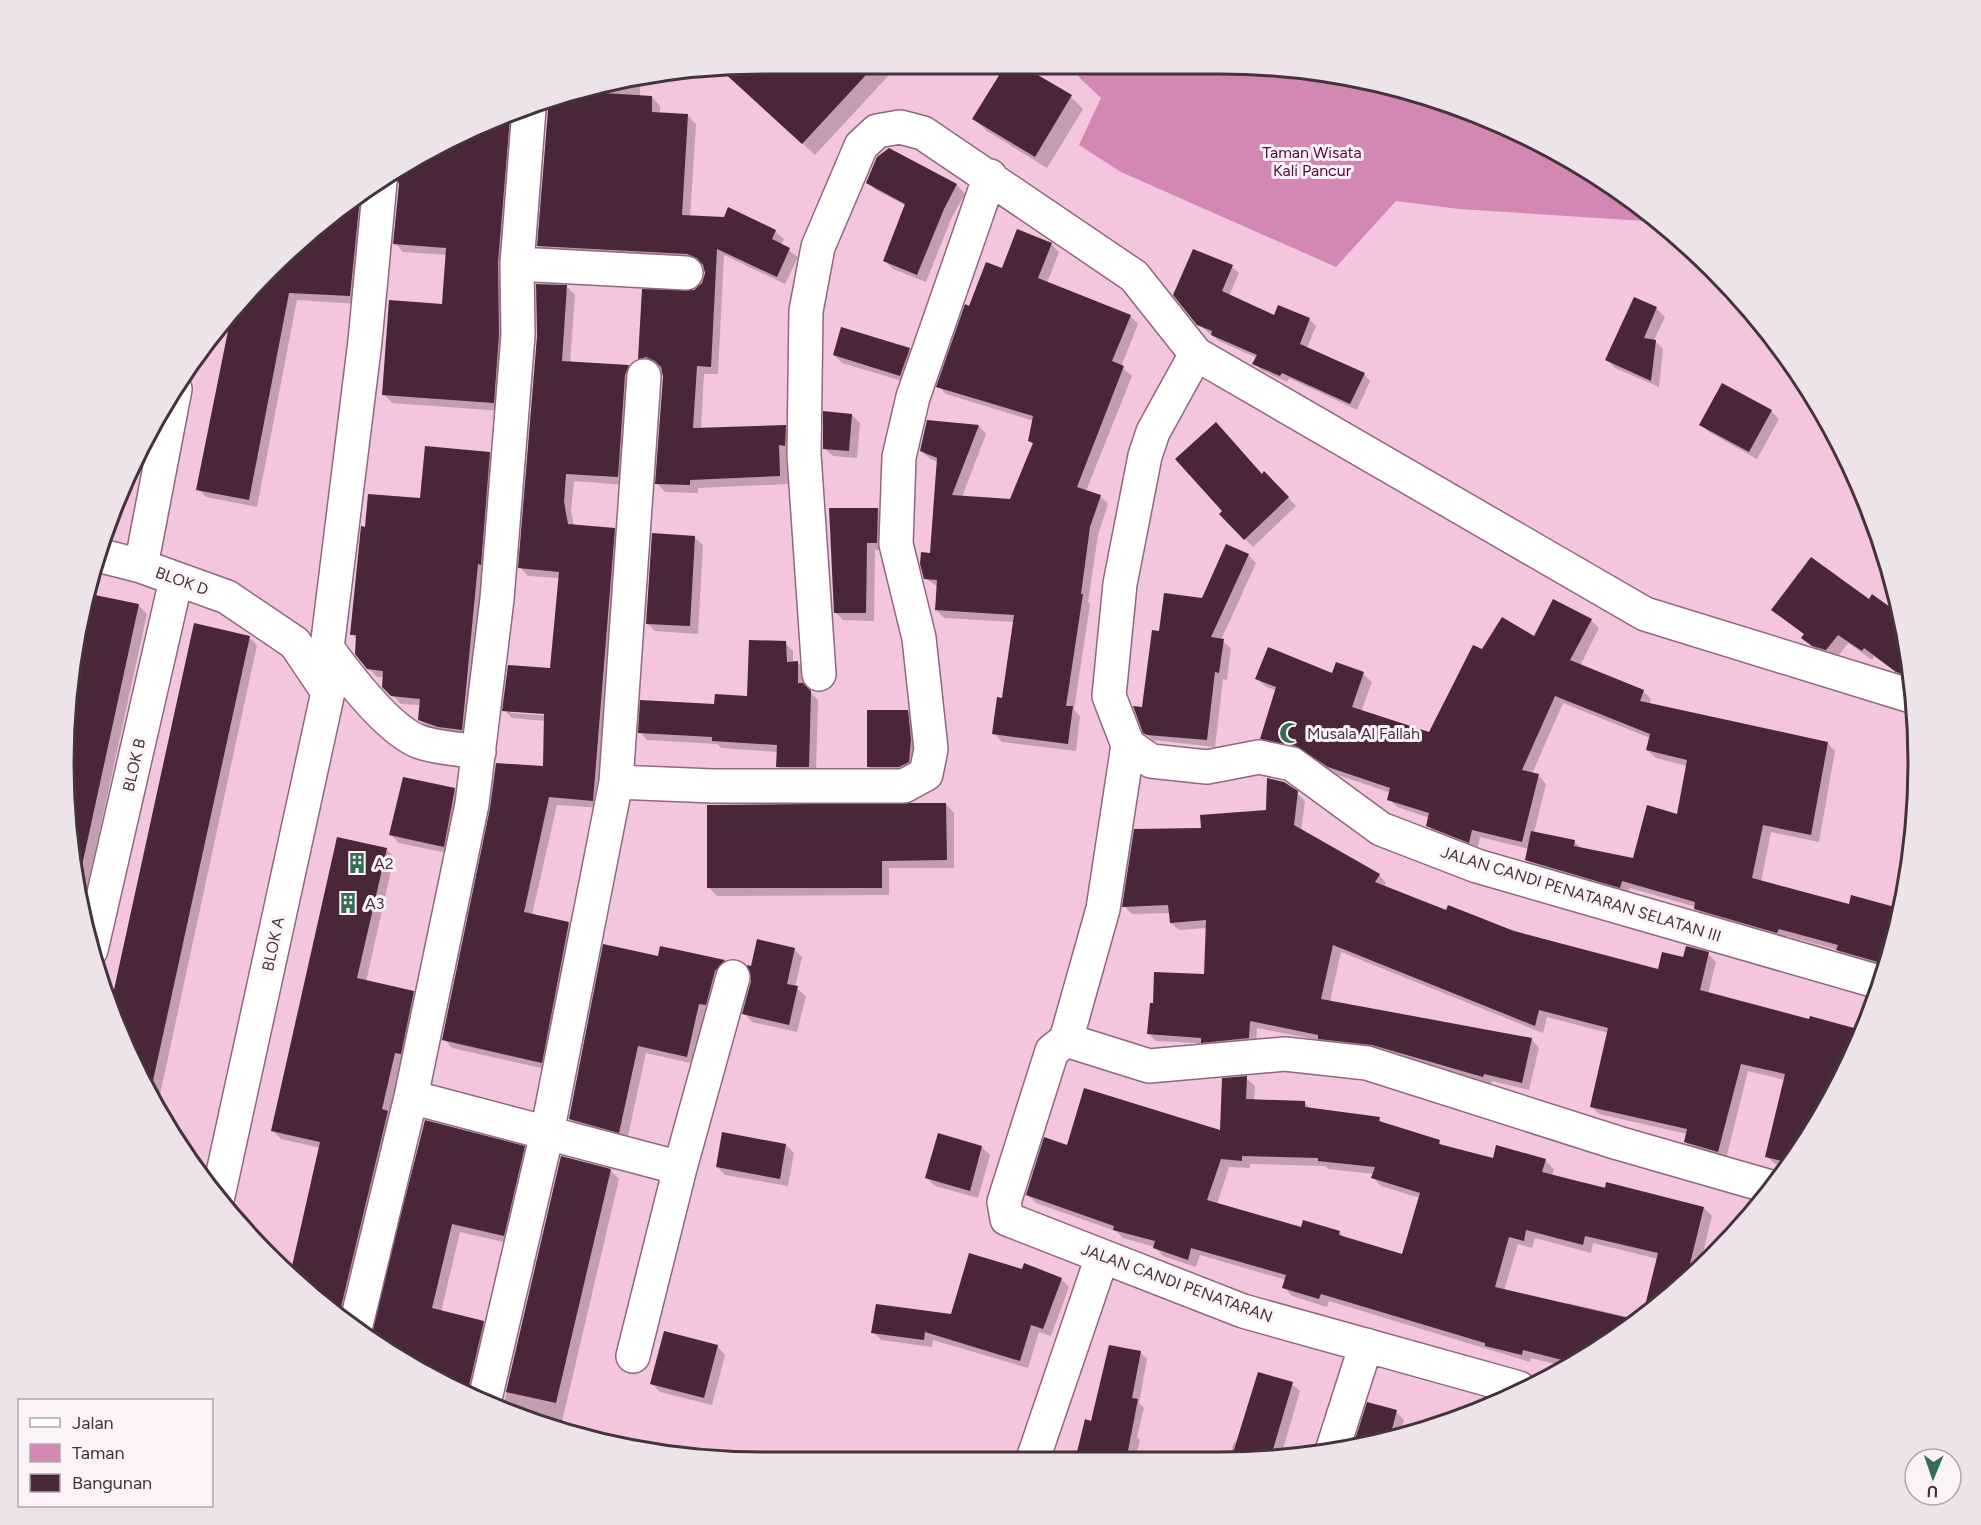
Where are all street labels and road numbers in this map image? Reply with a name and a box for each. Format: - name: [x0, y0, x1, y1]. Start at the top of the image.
- street label: BLOK D: [153, 563, 211, 599]
- street label: BLOK B: [119, 736, 149, 793]
- street label: JALAN CANDI PENATARAN SELATAN III: [1438, 842, 1724, 946]
- street label: BLOK A: [258, 915, 288, 973]
- street label: JALAN CANDI PENATARAN: [1079, 1239, 1275, 1327]

